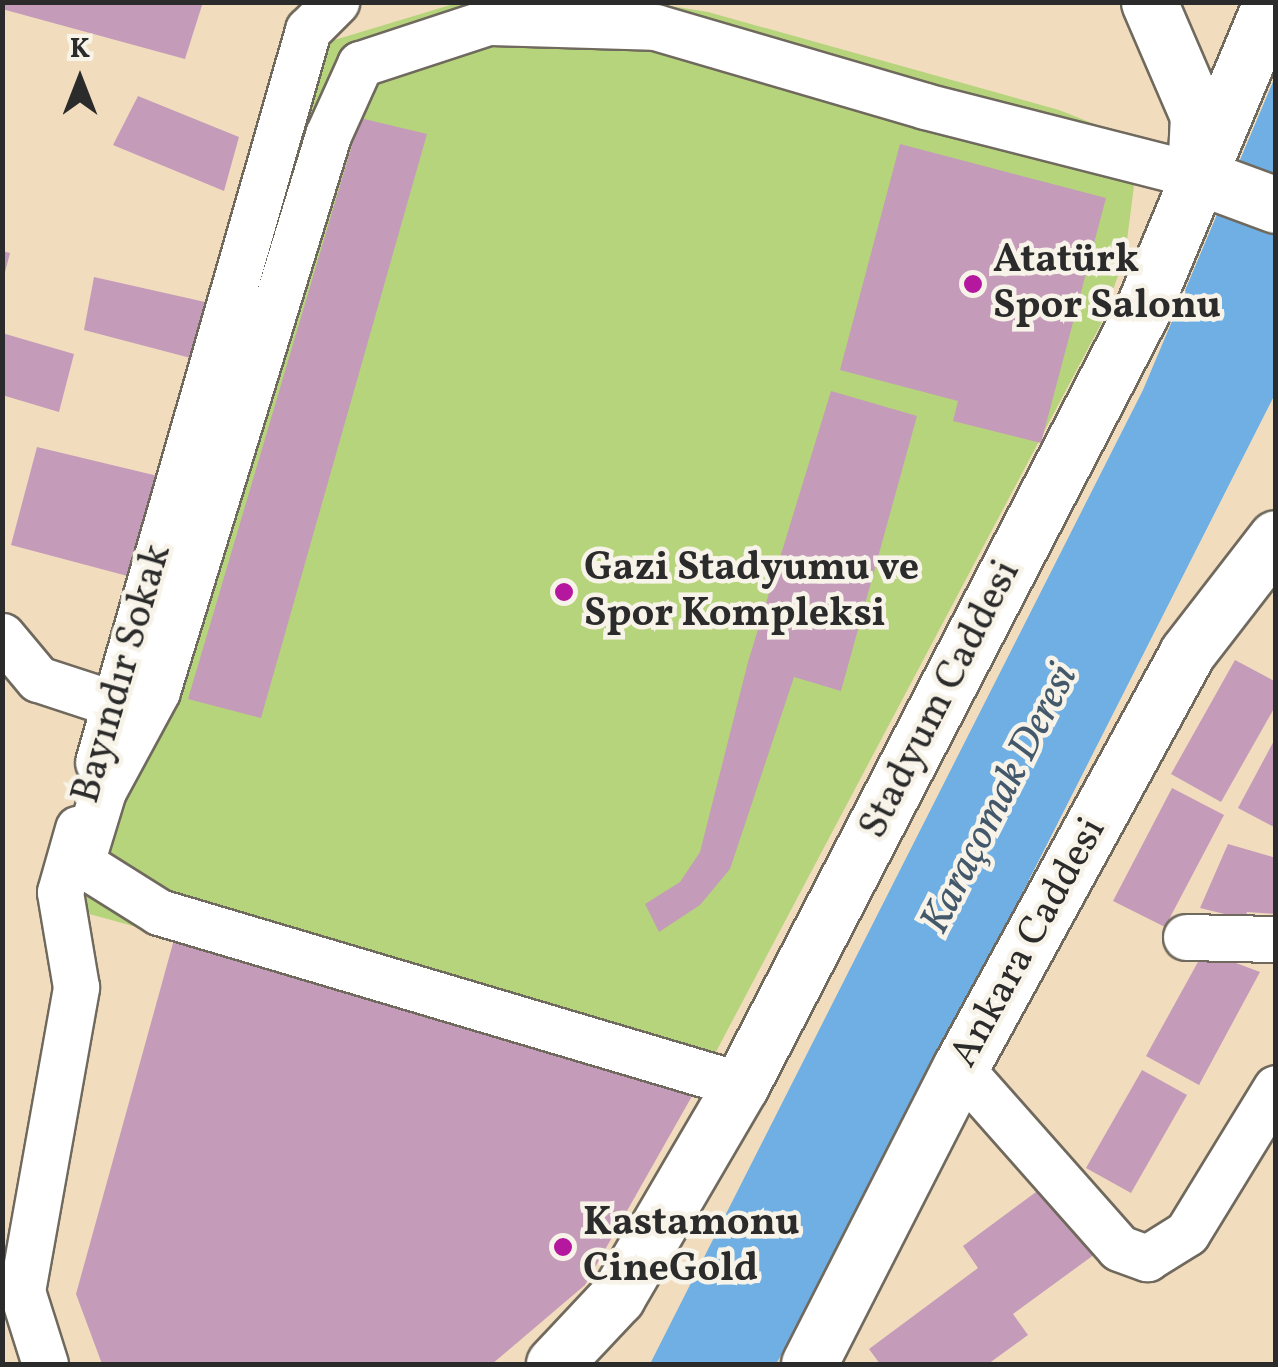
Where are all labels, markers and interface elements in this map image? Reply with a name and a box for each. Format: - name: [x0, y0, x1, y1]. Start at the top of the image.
- north arrow: [30, 30, 130, 130]
- text: K: [70, 30, 90, 69]
- place label: Atatürk Spor Salonu: [993, 237, 1221, 331]
- marker: Atatürk Spor Salonu: [962, 273, 984, 295]
- street label: Bayındır Sokak: [63, 539, 183, 809]
- place label: Gazi Stadyumu ve Spor Kompleksi: [584, 545, 920, 639]
- street label: Stadyum Caddesi: [850, 553, 1032, 847]
- marker: Gazi Stadyumu ve Spor Kompleksi: [553, 581, 575, 603]
- water label: Karaçomak Deresi: [912, 657, 1090, 943]
- street label: Ankara Caddesi: [941, 810, 1117, 1076]
- place label: Kastamonu CineGold: [583, 1200, 800, 1294]
- marker: Kastamonu CineGold: [552, 1236, 574, 1258]

